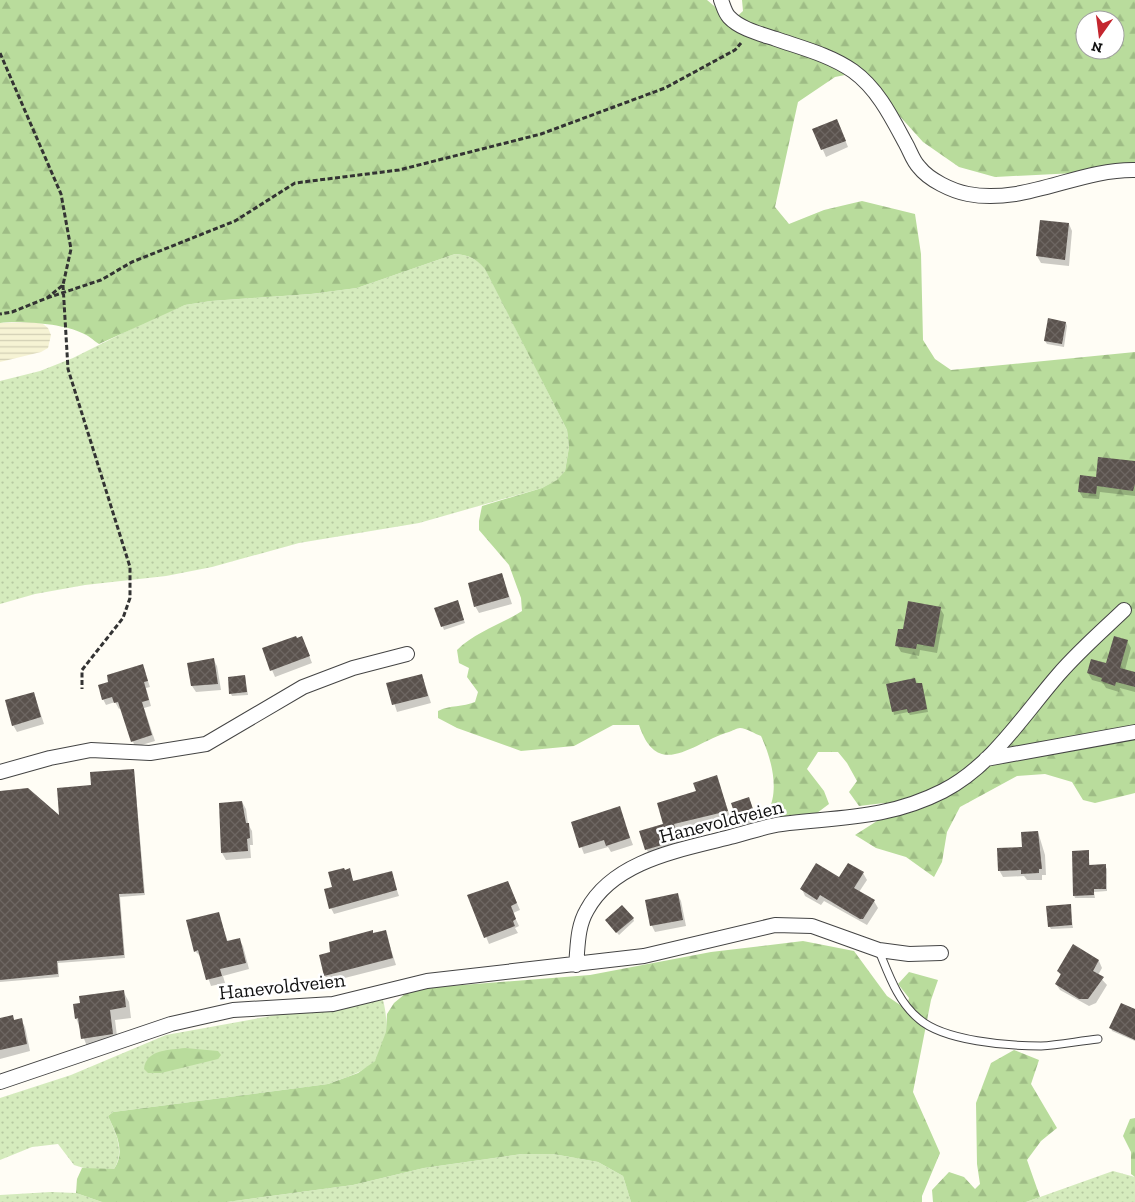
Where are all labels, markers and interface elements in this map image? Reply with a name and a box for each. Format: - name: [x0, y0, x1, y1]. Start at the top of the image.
- north arrow: [1075, 10, 1125, 60]
- text: N: [1089, 38, 1104, 57]
- street label: Hanevoldveien: [656, 794, 786, 848]
- street label: Hanevoldveien: [218, 967, 347, 1005]

